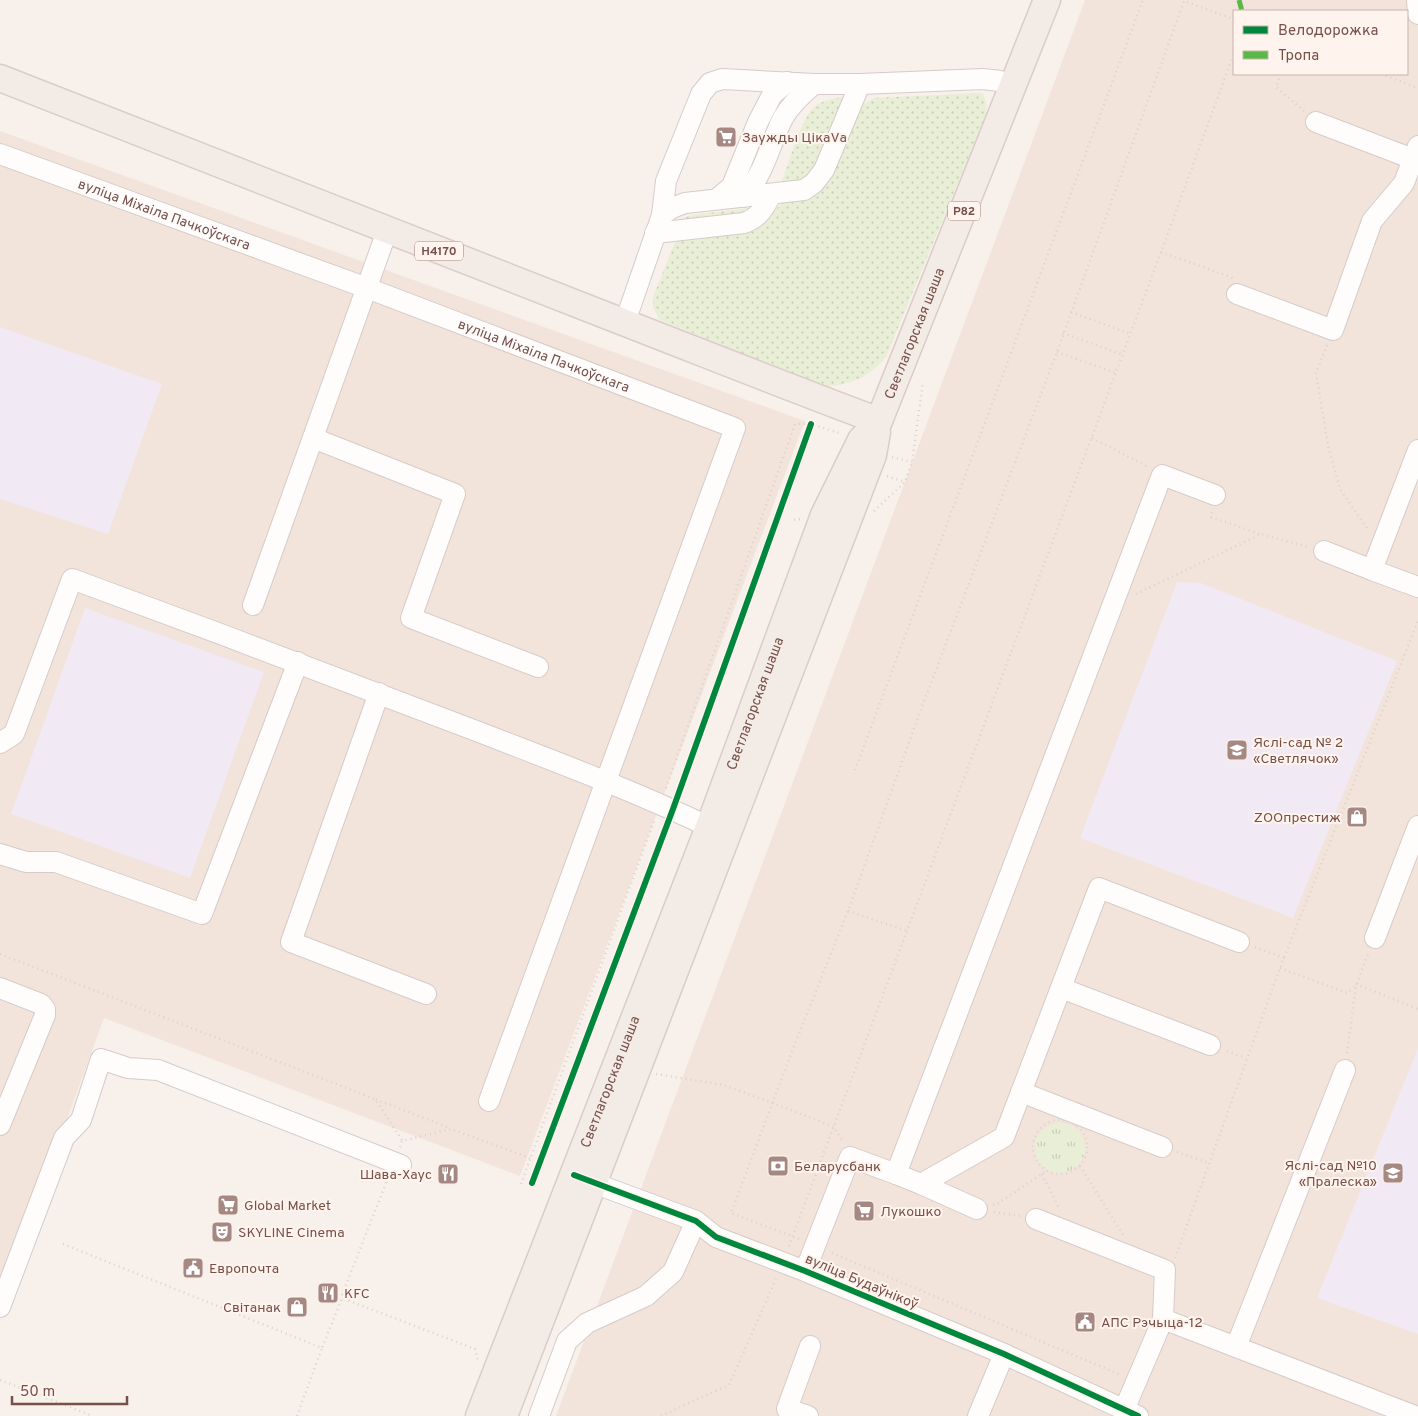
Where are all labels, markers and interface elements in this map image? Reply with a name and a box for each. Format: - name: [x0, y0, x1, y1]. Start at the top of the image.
- legend: [1233, 10, 1408, 75]
- text: Велодорожка: [1278, 22, 1378, 41]
- text: Тропа: [1278, 47, 1319, 66]
- supermarket icon: Заужды ЦікаVа: [714, 125, 738, 149]
- place label: Заужды ЦікаVа: [742, 130, 847, 147]
- street label: вуліца Міхаіла Пачкоўскага: [75, 176, 252, 255]
- road number: Р82: [948, 202, 980, 220]
- road number: Н4170: [415, 242, 463, 260]
- street label: Светлагорская шаша: [882, 266, 949, 402]
- street label: вуліца Міхаіла Пачкоўскага: [455, 316, 632, 397]
- street label: Светлагорская шаша: [724, 635, 788, 773]
- place label: Яслі-сад № 2 «Светлячок»: [1253, 735, 1343, 768]
- school or university icon: Яслі-сад № 2 «Светлячок»: [1225, 738, 1249, 762]
- shop icon: ZOOпрестиж: [1345, 805, 1369, 829]
- place label: ZOOпрестиж: [1254, 810, 1341, 827]
- street label: Светлагорская шаша: [578, 1014, 644, 1150]
- bank icon: Беларусбанк: [766, 1154, 790, 1178]
- place label: Яслі-сад №10 «Пралеска»: [1284, 1158, 1377, 1191]
- place label: Беларусбанк: [794, 1159, 881, 1176]
- school or university icon: Яслі-сад №10 «Пралеска»: [1381, 1161, 1405, 1185]
- restaurant icon: Шава-Хаус: [436, 1162, 460, 1186]
- place label: Шава-Хаус: [360, 1167, 432, 1184]
- supermarket icon: Global Market: [216, 1193, 240, 1217]
- place label: Global Market: [244, 1198, 331, 1215]
- supermarket icon: Лукошко: [852, 1199, 876, 1223]
- place label: Лукошко: [880, 1204, 941, 1221]
- theatre icon: SKYLINE Cinema: [210, 1220, 234, 1244]
- place label: SKYLINE Cinema: [238, 1225, 345, 1242]
- street label: вуліца Будаўнікоў: [802, 1251, 920, 1314]
- public building icon: Европочта: [181, 1256, 205, 1280]
- place label: Европочта: [209, 1261, 279, 1278]
- restaurant icon: KFC: [316, 1281, 340, 1305]
- place label: KFC: [344, 1286, 370, 1303]
- shop icon: Світанак: [285, 1295, 309, 1319]
- place label: Світанак: [223, 1300, 281, 1317]
- public building icon: АПС Рэчыца-12: [1073, 1310, 1097, 1334]
- place label: АПС Рэчыца-12: [1101, 1315, 1203, 1332]
- scale bar: [12, 1374, 128, 1406]
- text: 50 m: [20, 1383, 55, 1402]

